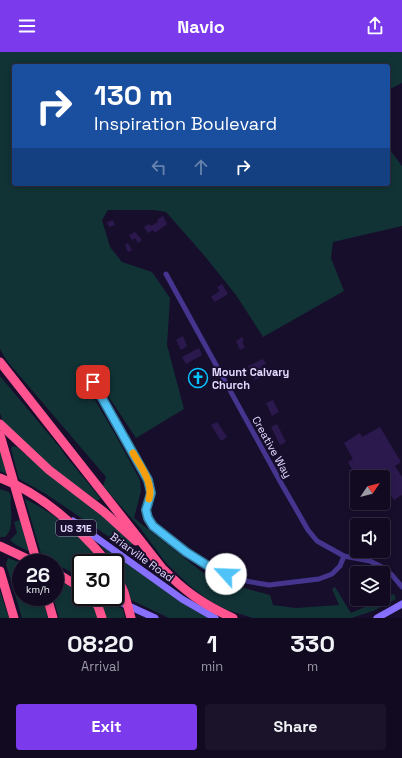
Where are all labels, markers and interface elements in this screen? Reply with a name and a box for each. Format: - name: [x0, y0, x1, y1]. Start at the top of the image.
- icon: menu: [16, 15, 38, 37]
- text: Navio: [177, 15, 225, 38]
- icon: share: [364, 15, 386, 37]
- text: 130 m: [94, 77, 173, 113]
- icon: right: [28, 80, 80, 132]
- text: Inspiration Boulevard: [94, 112, 277, 135]
- icon: left: [148, 156, 170, 178]
- icon: ahead: [190, 156, 212, 178]
- icon: right: [232, 156, 254, 178]
- pin: [76, 365, 110, 399]
- place label: Mount Calvary Church: [212, 365, 289, 392]
- church icon: Mount Calvary Church: [187, 367, 209, 389]
- icon: arrive: [82, 371, 104, 393]
- street label: Creative Way: [249, 414, 295, 480]
- north arrow: [350, 470, 390, 510]
- map controls: [350, 470, 390, 606]
- button: sound: [350, 518, 390, 558]
- road number: US 31E: [56, 520, 96, 536]
- street label: Briarville Road: [108, 529, 176, 585]
- position arrow: [205, 553, 247, 595]
- speed limit sign: 30: [72, 554, 124, 606]
- text: 26: [26, 562, 50, 588]
- button: layers: [350, 566, 390, 606]
- text: km/h: [26, 583, 50, 596]
- text: 08:20: [67, 628, 134, 659]
- text: 1: [207, 628, 217, 659]
- text: 330: [290, 628, 335, 659]
- text: Arrival: [81, 658, 120, 675]
- text: min: [201, 658, 223, 675]
- text: m: [307, 658, 318, 675]
- button: Exit: [16, 704, 197, 750]
- button: Share: [205, 704, 386, 750]

